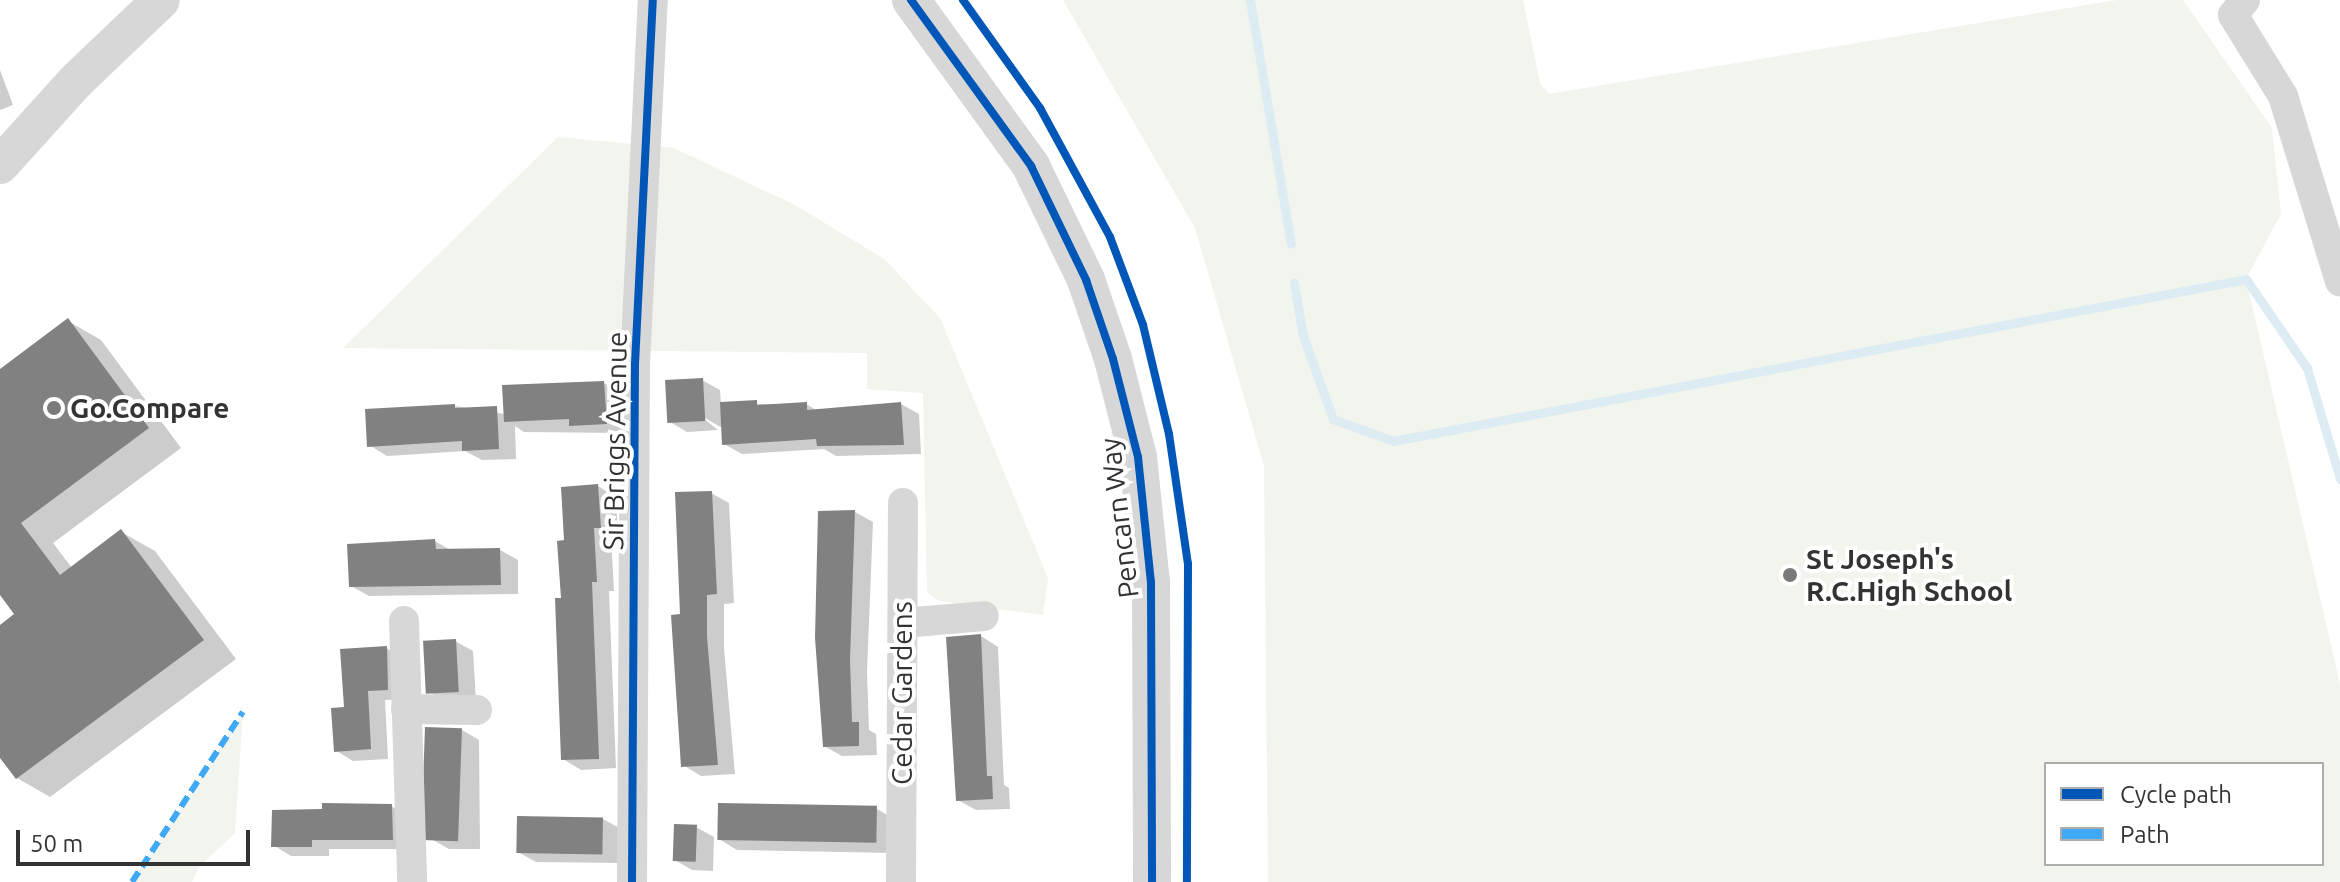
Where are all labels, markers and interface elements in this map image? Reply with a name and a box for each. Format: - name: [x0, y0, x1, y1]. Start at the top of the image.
- street label: Sir Briggs Avenue: [596, 331, 634, 551]
- place label: Go.Compare: [70, 391, 230, 425]
- marker: Go.Compare: [45, 399, 63, 417]
- street label: Pencarn Way: [1093, 436, 1145, 600]
- place label: St Joseph's R.C.High School: [1806, 542, 2012, 608]
- marker: St Joseph's R.C.High School: [1781, 566, 1799, 584]
- street label: Cedar Gardens: [885, 601, 919, 785]
- legend: [2044, 762, 2324, 866]
- text: Cycle path: [2120, 781, 2232, 808]
- scale bar: [20, 814, 254, 864]
- text: Path: [2120, 821, 2170, 848]
- text: 50 m: [30, 830, 83, 857]

